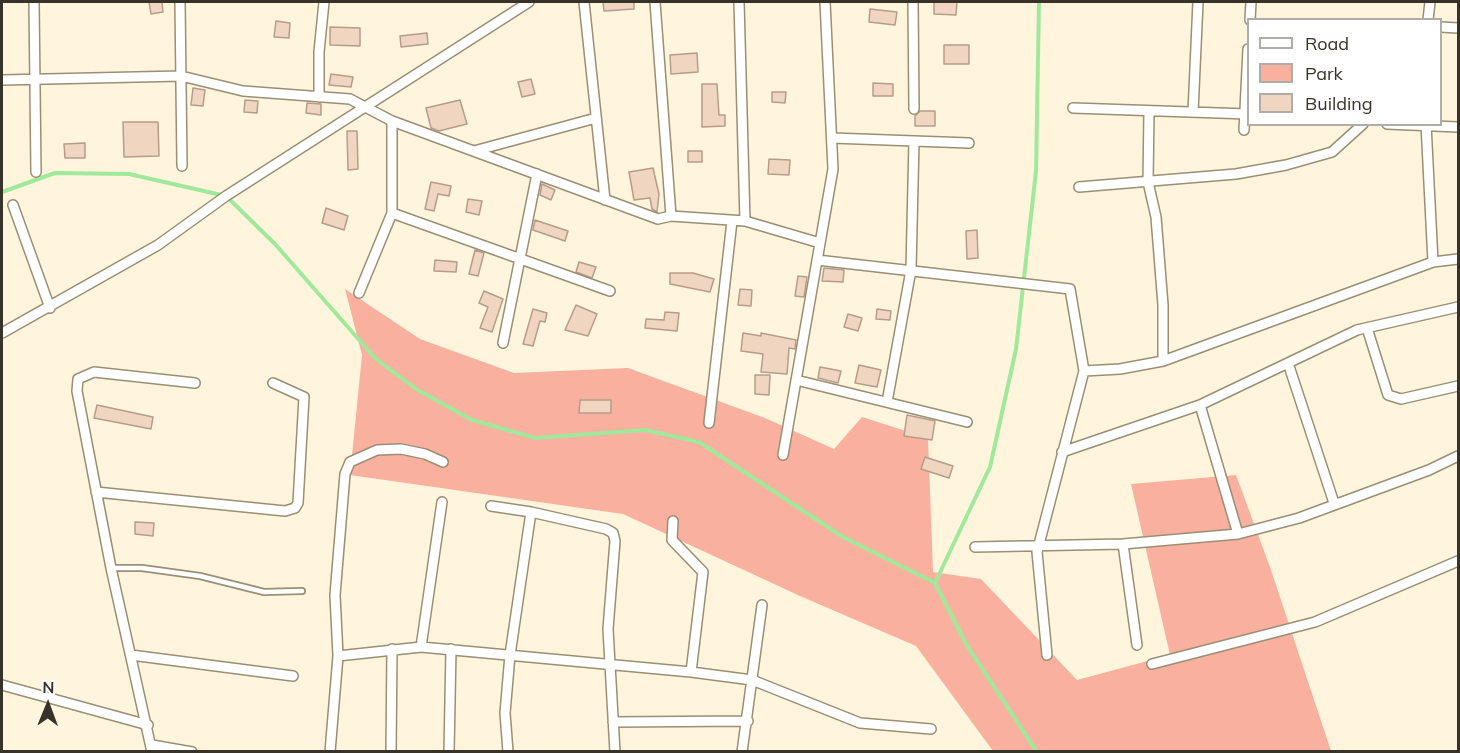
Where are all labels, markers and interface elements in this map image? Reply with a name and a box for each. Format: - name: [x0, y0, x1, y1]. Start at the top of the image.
- legend: [1247, 18, 1442, 126]
- text: Road: [1305, 32, 1349, 55]
- text: Park: [1305, 62, 1343, 85]
- text: Building: [1305, 92, 1373, 115]
- north arrow: [18, 675, 78, 735]
- text: N: [42, 677, 55, 697]

